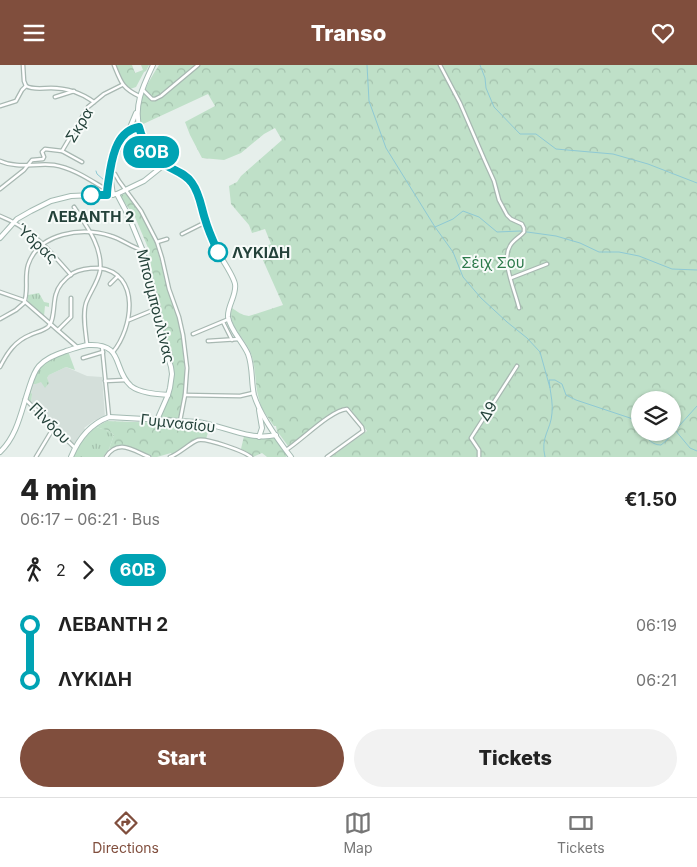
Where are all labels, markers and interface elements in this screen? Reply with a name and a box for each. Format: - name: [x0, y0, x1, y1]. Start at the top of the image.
- icon: menu: [20, 19, 48, 47]
- icon: heart: [649, 19, 677, 47]
- text: Transo: [311, 20, 386, 46]
- street label: Σκρα: [61, 104, 97, 146]
- line badge: 60Β: [122, 136, 180, 168]
- text: 60Β: [133, 141, 169, 162]
- marker: ΛΕΒΑΝΤΗ 2: [81, 185, 101, 205]
- place label: ΛΕΒΑΝΤΗ 2: [47, 207, 135, 226]
- street label: Ύδρας: [12, 219, 62, 267]
- marker: ΛΥΚΙΔΗ: [208, 242, 228, 262]
- place label: ΛΥΚΙΔΗ: [232, 243, 290, 262]
- street label: Μπουμπουλίνας: [133, 247, 179, 365]
- park label: Σέιχ Σου: [461, 253, 525, 272]
- map controls: [631, 391, 681, 441]
- button: layers: [631, 391, 681, 441]
- street label: Πίνδου: [25, 398, 75, 448]
- street label: Δ9: [475, 398, 501, 424]
- street label: Γυμνασίου: [140, 410, 216, 436]
- text: 4 min: [20, 473, 97, 507]
- text: €1.50: [625, 488, 677, 511]
- text: 06:17 – 06:21 · Bus: [20, 509, 160, 529]
- icon: walk: [20, 556, 48, 584]
- icon: forward: [74, 556, 102, 584]
- text: 60Β: [120, 559, 156, 580]
- text: 2: [56, 560, 66, 580]
- text: ΛΕΒΑΝΤΗ 2: [58, 613, 168, 636]
- text: 06:19: [636, 615, 677, 635]
- text: ΛΥΚΙΔΗ: [58, 668, 132, 691]
- text: 06:21: [636, 670, 677, 690]
- button: Start: [20, 729, 344, 787]
- button: Tickets: [354, 729, 677, 787]
- tab: Directions: [92, 809, 159, 856]
- tab: Map: [343, 809, 372, 856]
- tab: Tickets: [557, 809, 605, 856]

